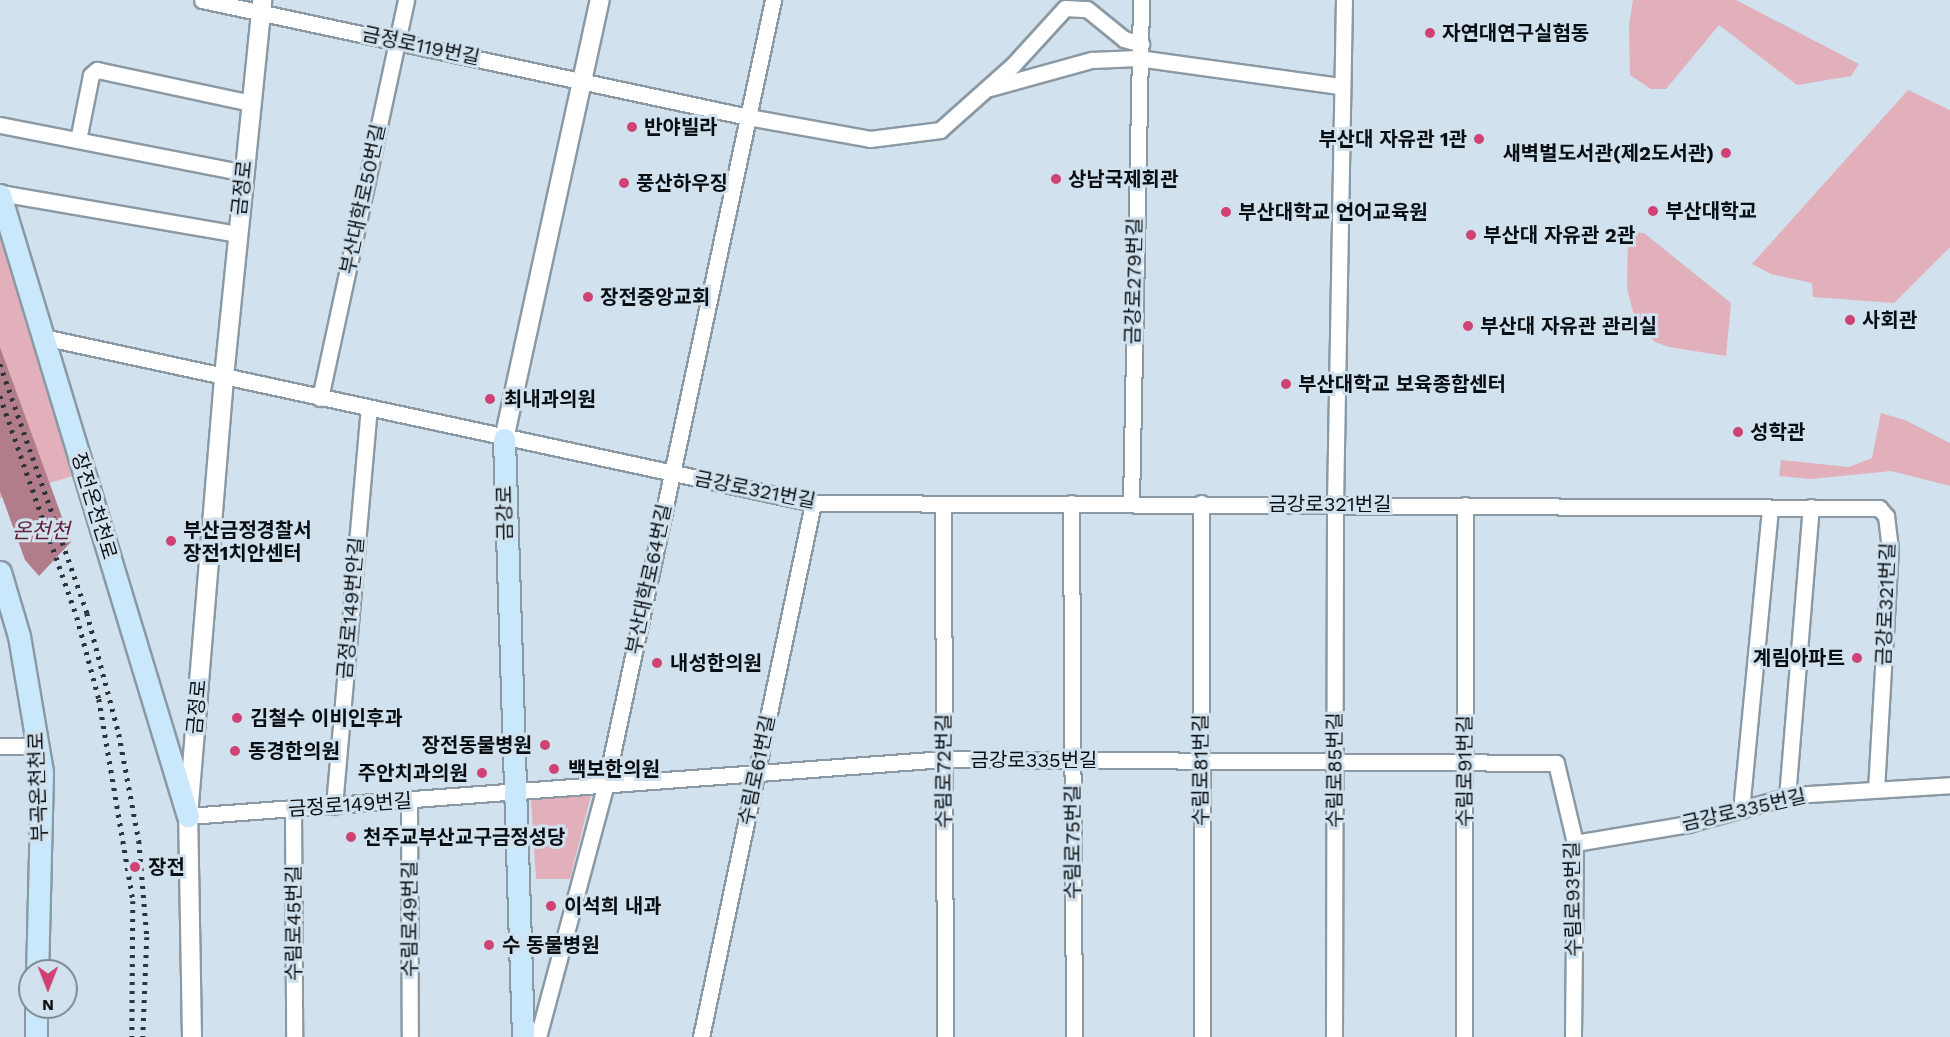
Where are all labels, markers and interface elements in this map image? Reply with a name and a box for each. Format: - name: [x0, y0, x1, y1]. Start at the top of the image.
- place label: 자연대연구실험동: [1442, 21, 1589, 45]
- street label: 금정로119번길: [360, 22, 482, 70]
- marker: 자연대연구실험동: [1423, 26, 1437, 40]
- place label: 반야빌라: [644, 115, 718, 139]
- marker: 반야빌라: [625, 120, 639, 134]
- street label: 부산대학로50번길: [335, 122, 391, 276]
- place label: 부산대 자유관 1관: [1318, 127, 1467, 151]
- marker: 부산대 자유관 1관: [1472, 132, 1486, 146]
- place label: 새벽벌도서관(제2도서관): [1502, 141, 1714, 165]
- marker: 새벽벌도서관(제2도서관): [1719, 146, 1733, 160]
- street label: 금정로: [227, 159, 257, 217]
- place label: 상남국제회관: [1068, 167, 1178, 191]
- place label: 풍산하우징: [636, 171, 728, 195]
- marker: 상남국제회관: [1049, 172, 1063, 186]
- marker: 풍산하우징: [617, 176, 631, 190]
- place label: 부산대학교: [1665, 199, 1757, 223]
- place label: 부산대학교 언어교육원: [1238, 200, 1428, 224]
- marker: 부산대학교: [1646, 204, 1660, 218]
- marker: 부산대학교 언어교육원: [1219, 205, 1233, 219]
- street label: 금강로279번길: [1121, 217, 1147, 345]
- place label: 부산대 자유관 2관: [1483, 223, 1635, 247]
- marker: 부산대 자유관 2관: [1464, 228, 1478, 242]
- place label: 장전중앙교회: [600, 285, 710, 309]
- marker: 장전중앙교회: [581, 290, 595, 304]
- place label: 사회관: [1862, 308, 1917, 332]
- marker: 사회관: [1843, 313, 1857, 327]
- place label: 부산대 자유관 관리실: [1480, 314, 1657, 338]
- marker: 부산대 자유관 관리실: [1461, 319, 1475, 333]
- place label: 부산대학교 보육종합센터: [1298, 372, 1506, 396]
- marker: 부산대학교 보육종합센터: [1279, 377, 1293, 391]
- place label: 최내과의원: [504, 387, 596, 411]
- marker: 최내과의원: [481, 390, 499, 408]
- place label: 성학관: [1750, 420, 1805, 444]
- marker: 성학관: [1731, 425, 1745, 439]
- street label: 장전온천천로: [66, 450, 122, 562]
- street label: 금강로321번길: [692, 466, 818, 514]
- street label: 금강로: [493, 485, 517, 541]
- street label: 금강로321번길: [1268, 492, 1392, 516]
- street label: 부산대학로64번길: [621, 502, 677, 656]
- water label: 온천천: [12, 518, 70, 544]
- place label: 부산금정경찰서 장전1치안센터: [183, 518, 312, 565]
- marker: 부산금정경찰서 장전1치안센터: [164, 534, 178, 548]
- street label: 금정로149번안길: [333, 536, 369, 680]
- street label: 금강로321번길: [1872, 542, 1900, 666]
- place label: 계림아파트: [1753, 646, 1845, 670]
- place label: 내성한의원: [670, 651, 762, 675]
- marker: 계림아파트: [1850, 651, 1864, 665]
- marker: 내성한의원: [648, 654, 666, 672]
- street label: 금정로: [183, 678, 211, 736]
- place label: 김철수 이비인후과: [250, 706, 403, 730]
- marker: 김철수 이비인후과: [228, 709, 246, 727]
- street label: 수림로85번길: [1323, 712, 1347, 828]
- street label: 수림로61번길: [734, 713, 780, 827]
- street label: 수림로72번길: [932, 714, 956, 828]
- street label: 수림로81번길: [1189, 714, 1213, 826]
- street label: 수림로91번길: [1453, 715, 1477, 827]
- street label: 부곡온천천로: [24, 731, 52, 843]
- place label: 장전동물병원: [422, 733, 532, 757]
- marker: 장전동물병원: [536, 736, 554, 754]
- place label: 동경한의원: [248, 739, 340, 763]
- marker: 동경한의원: [226, 742, 244, 760]
- street label: 금강로335번길: [971, 748, 1097, 772]
- place label: 백보한의원: [568, 757, 660, 781]
- marker: 백보한의원: [545, 760, 563, 778]
- place label: 주안치과의원: [358, 761, 468, 785]
- marker: 주안치과의원: [473, 764, 491, 782]
- street label: 금강로335번길: [1679, 784, 1809, 836]
- street label: 수림로75번길: [1061, 785, 1085, 899]
- street label: 금정로149번길: [287, 789, 413, 821]
- place label: 천주교부산교구금정성당: [363, 825, 565, 849]
- marker: 천주교부산교구금정성당: [344, 830, 358, 844]
- street label: 수림로93번길: [1560, 841, 1586, 957]
- place label: 장전: [148, 855, 185, 879]
- marker: 장전: [126, 858, 144, 876]
- street label: 수림로49번길: [398, 861, 422, 977]
- street label: 수림로45번길: [282, 865, 306, 981]
- place label: 이석희 내과: [564, 894, 662, 918]
- marker: 이석희 내과: [542, 897, 560, 915]
- place label: 수 동물병원: [502, 933, 600, 957]
- marker: 수 동물병원: [480, 936, 498, 954]
- north arrow: [18, 959, 78, 1019]
- text: N: [42, 996, 54, 1015]

